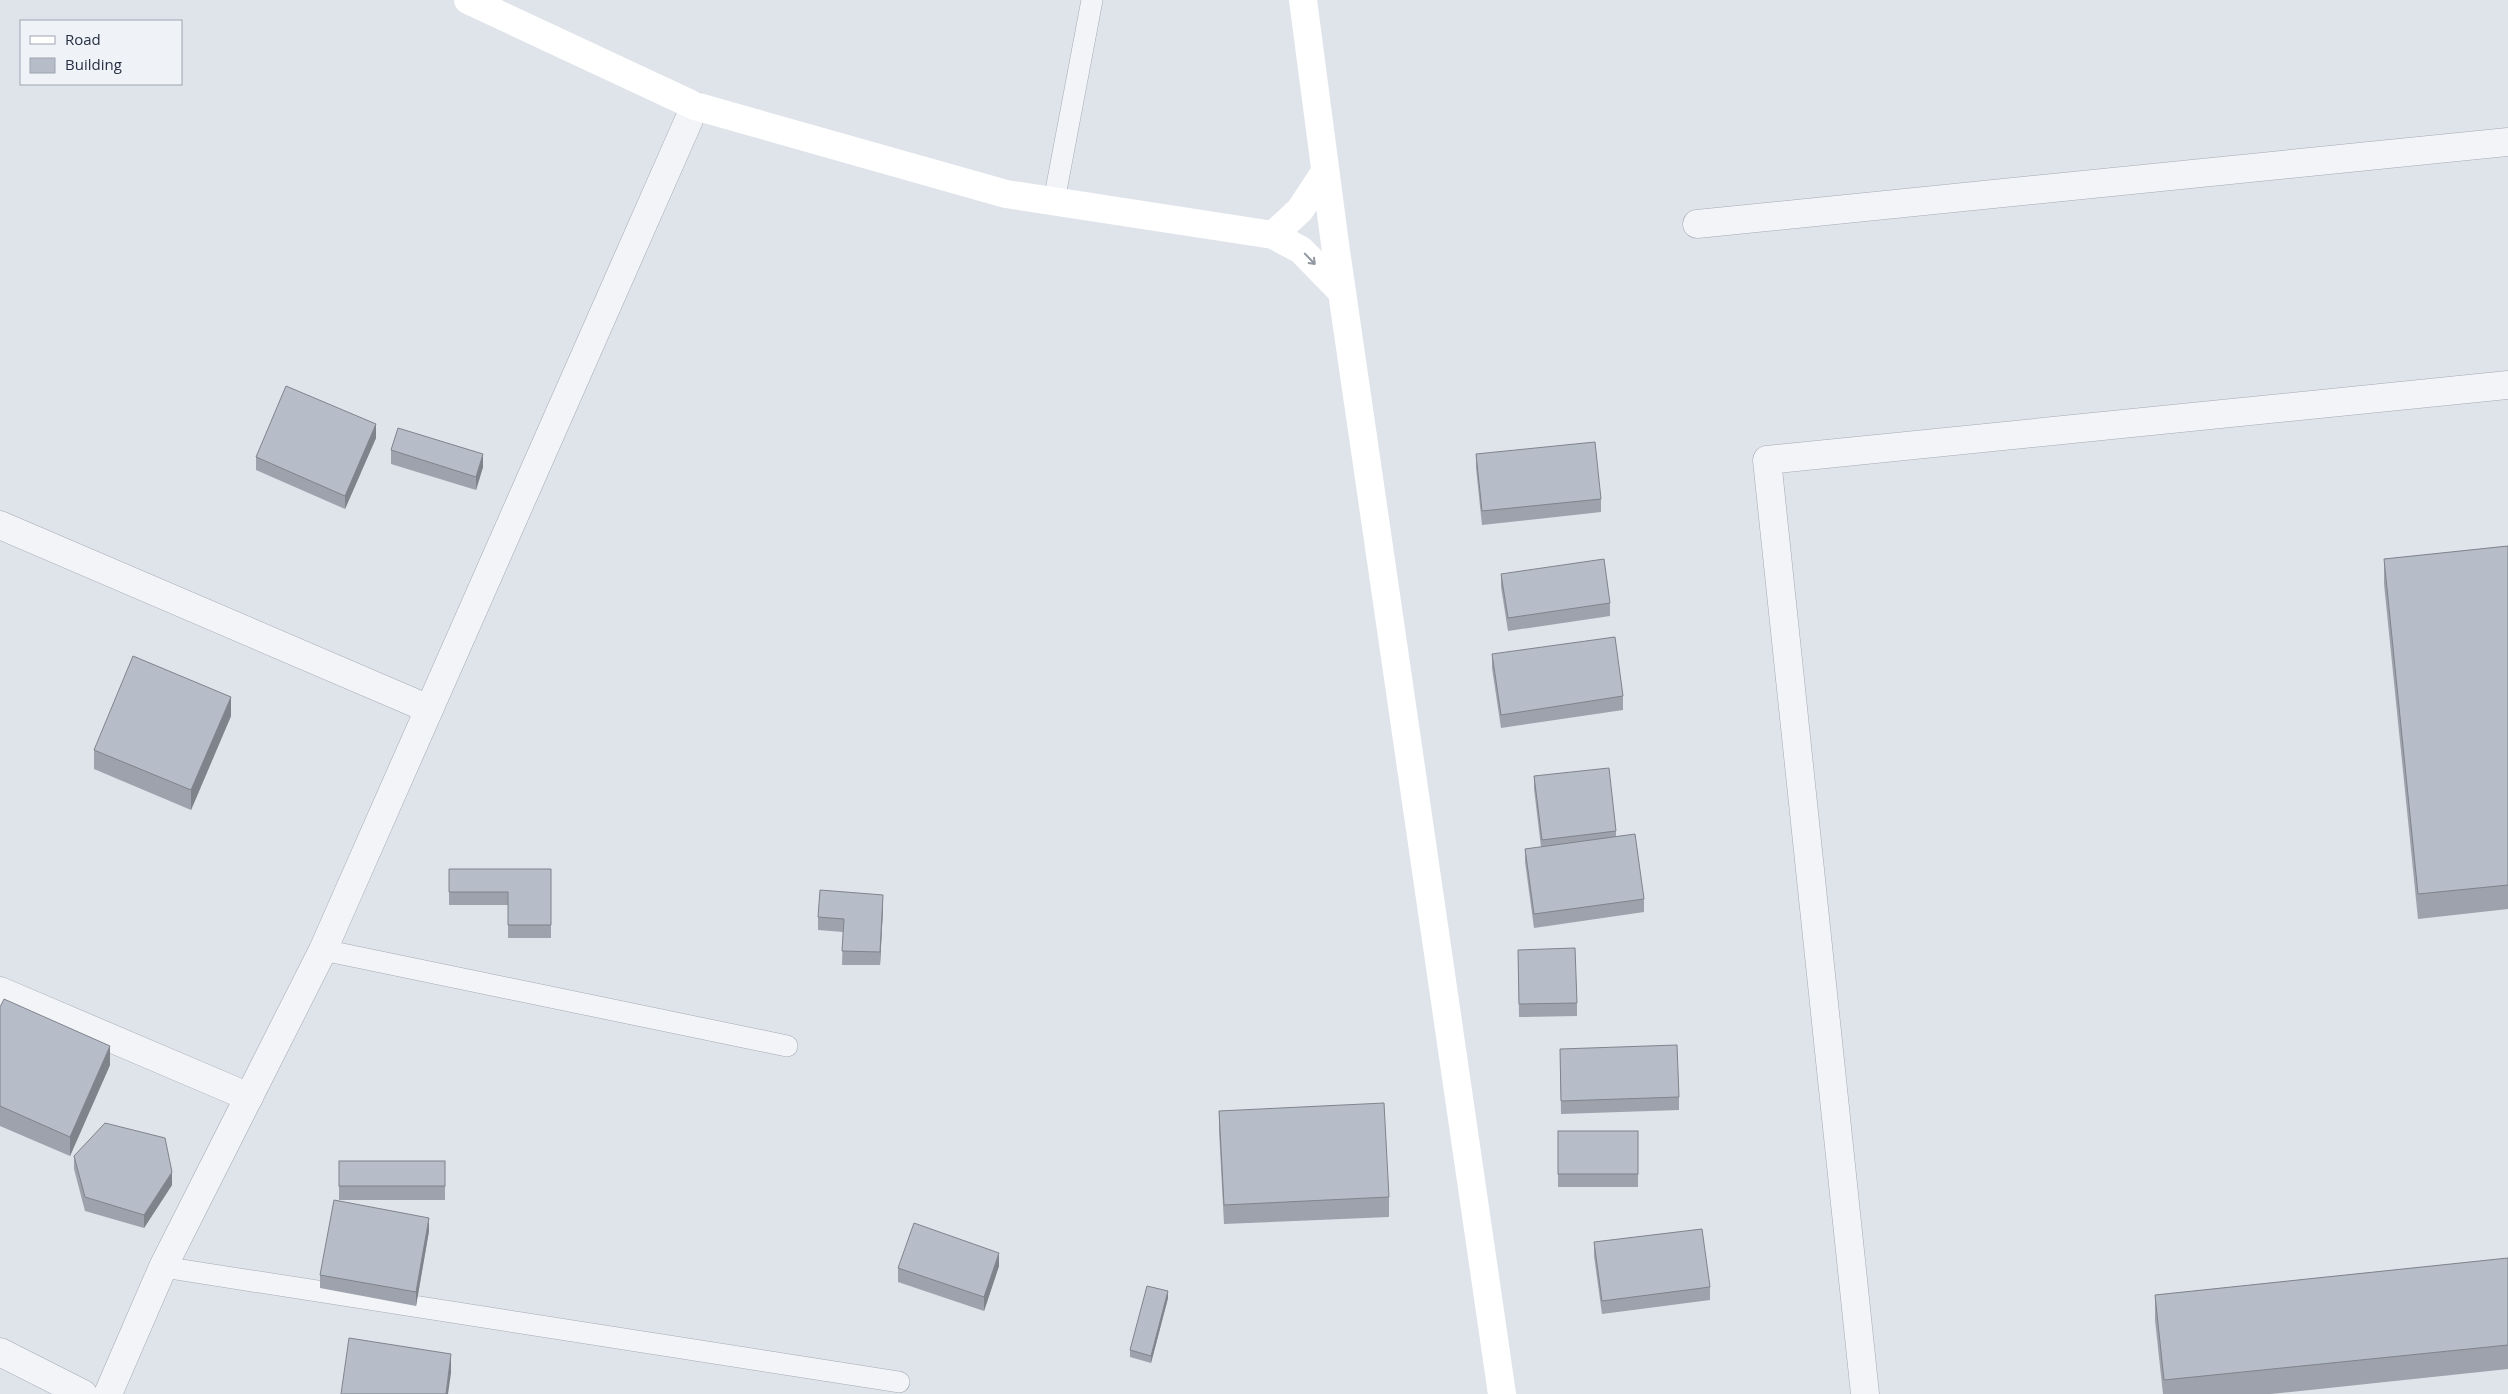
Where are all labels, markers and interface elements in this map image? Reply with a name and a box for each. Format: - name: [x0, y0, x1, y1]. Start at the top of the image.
- legend: [20, 20, 182, 85]
- text: Road: [65, 29, 101, 49]
- text: Building: [65, 54, 122, 74]
- one-way arrow: [1304, 253, 1317, 265]

